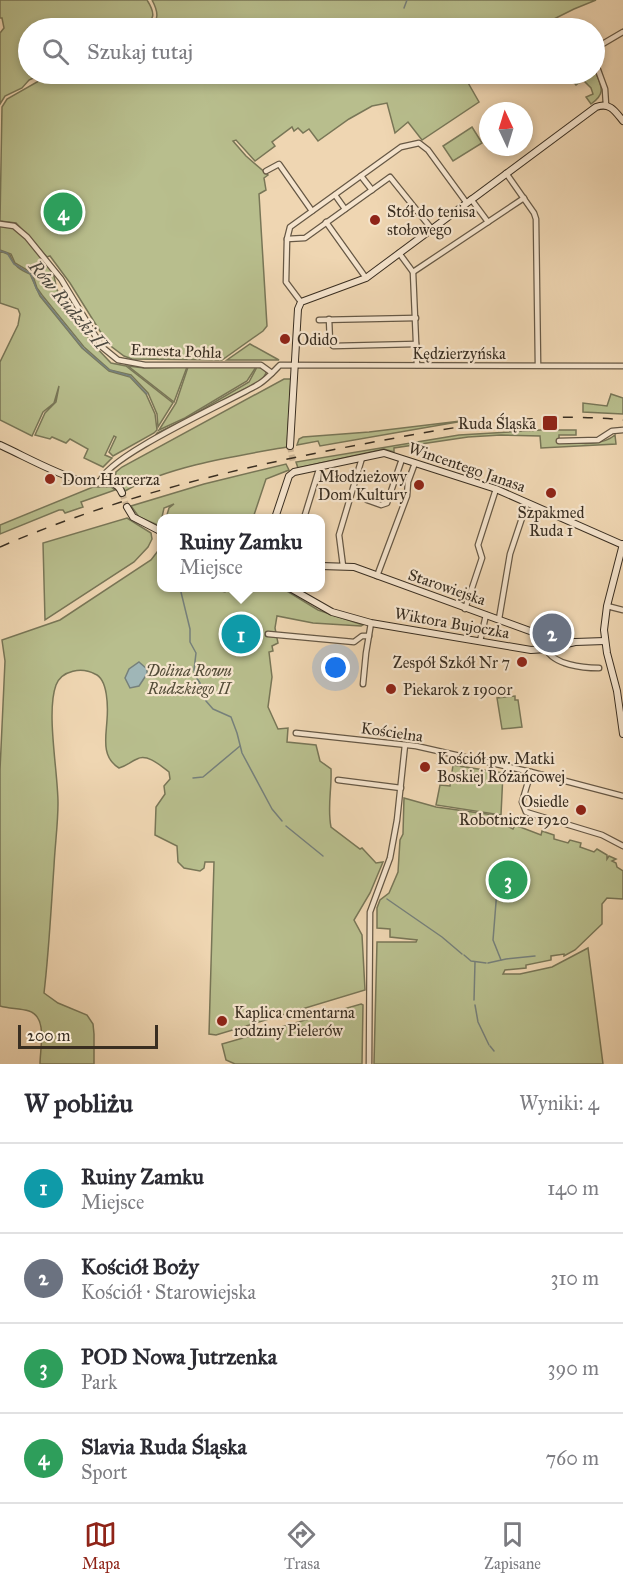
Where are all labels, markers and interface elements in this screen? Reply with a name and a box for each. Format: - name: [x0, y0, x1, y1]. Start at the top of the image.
- search box: [18, 18, 605, 84]
- icon: search: [39, 35, 72, 68]
- text: Szukaj tutaj: [87, 38, 193, 65]
- north arrow: [479, 102, 533, 156]
- pin: 4: [44, 190, 82, 234]
- place label: Stół do tenisa stołowego: [387, 202, 476, 240]
- marker: Stół do tenisa stołowego: [368, 213, 382, 227]
- water label: Rów Rudzki II: [24, 255, 114, 356]
- place label: Odido: [297, 330, 338, 349]
- marker: Odido: [278, 332, 292, 346]
- street label: Ernesta Pohla: [130, 340, 222, 362]
- street label: Kędzierzyńska: [412, 344, 506, 363]
- place label: Ruda Śląska: [458, 412, 536, 433]
- marker: Ruda Śląska: [541, 414, 559, 432]
- street label: Wincentego Janasa: [406, 438, 528, 497]
- place label: Młodzieżowy Dom Kultury: [318, 467, 408, 504]
- place label: Dom Harcerza: [62, 470, 160, 489]
- marker: Dom Harcerza: [43, 472, 57, 486]
- marker: Młodzieżowy Dom Kultury: [412, 478, 426, 492]
- marker: Szpakmed Ruda 1: [544, 486, 558, 500]
- place label: Szpakmed Ruda 1: [518, 503, 584, 540]
- popup: [157, 514, 325, 592]
- text: Ruiny Zamku: [179, 528, 303, 555]
- text: Miejsce: [179, 555, 243, 579]
- street label: Starowiejska: [406, 565, 489, 609]
- street label: Wiktora Bujoczka: [393, 604, 511, 643]
- pin: 2: [532, 610, 572, 656]
- pin: 1: [222, 612, 260, 656]
- your location: [321, 653, 350, 682]
- place label: Zespół Szkół Nr 7: [393, 653, 510, 672]
- marker: Zespół Szkół Nr 7: [515, 655, 529, 669]
- park label: Dolina Rowu Rudzkiego II: [146, 661, 233, 698]
- place label: Piekarok z 1900r: [403, 680, 512, 699]
- marker: Piekarok z 1900r: [384, 682, 398, 696]
- street label: Kościelna: [360, 718, 425, 746]
- place label: Kościół pw. Matki Boskiej Różańcowej: [437, 749, 565, 786]
- marker: Kościół pw. Matki Boskiej Różańcowej: [418, 760, 432, 774]
- place label: Osiedle Robotnicze 1920: [459, 792, 569, 829]
- marker: Osiedle Robotnicze 1920: [574, 803, 588, 817]
- pin: 3: [488, 858, 528, 902]
- place label: Kaplica cmentarna rodziny Pielerów: [234, 1003, 355, 1040]
- marker: Kaplica cmentarna rodziny Pielerów: [215, 1014, 229, 1028]
- scale bar: [18, 1022, 158, 1050]
- text: 200 m: [27, 1026, 70, 1045]
- text: W pobliżu: [24, 1087, 133, 1119]
- text: Wyniki: 4: [519, 1091, 599, 1115]
- text: Ruiny Zamku: [81, 1163, 204, 1190]
- text: 1: [40, 1176, 47, 1200]
- text: 140 m: [547, 1176, 599, 1200]
- text: Miejsce: [81, 1190, 144, 1214]
- text: Kościół Boży: [81, 1253, 199, 1280]
- text: 2: [39, 1266, 48, 1290]
- text: 310 m: [550, 1266, 599, 1290]
- text: Kościół · Starowiejska: [81, 1280, 256, 1304]
- text: POD Nowa Jutrzenka: [81, 1343, 277, 1370]
- text: 3: [40, 1356, 48, 1380]
- text: 390 m: [548, 1356, 599, 1380]
- text: Park: [81, 1370, 117, 1394]
- text: Slavia Ruda Śląska: [81, 1433, 247, 1460]
- text: 4: [38, 1446, 49, 1470]
- text: 760 m: [545, 1446, 599, 1470]
- text: Sport: [81, 1460, 127, 1484]
- tab: Mapa: [82, 1518, 120, 1573]
- tab: Trasa: [284, 1518, 320, 1573]
- tab: Zapisane: [484, 1518, 541, 1573]

